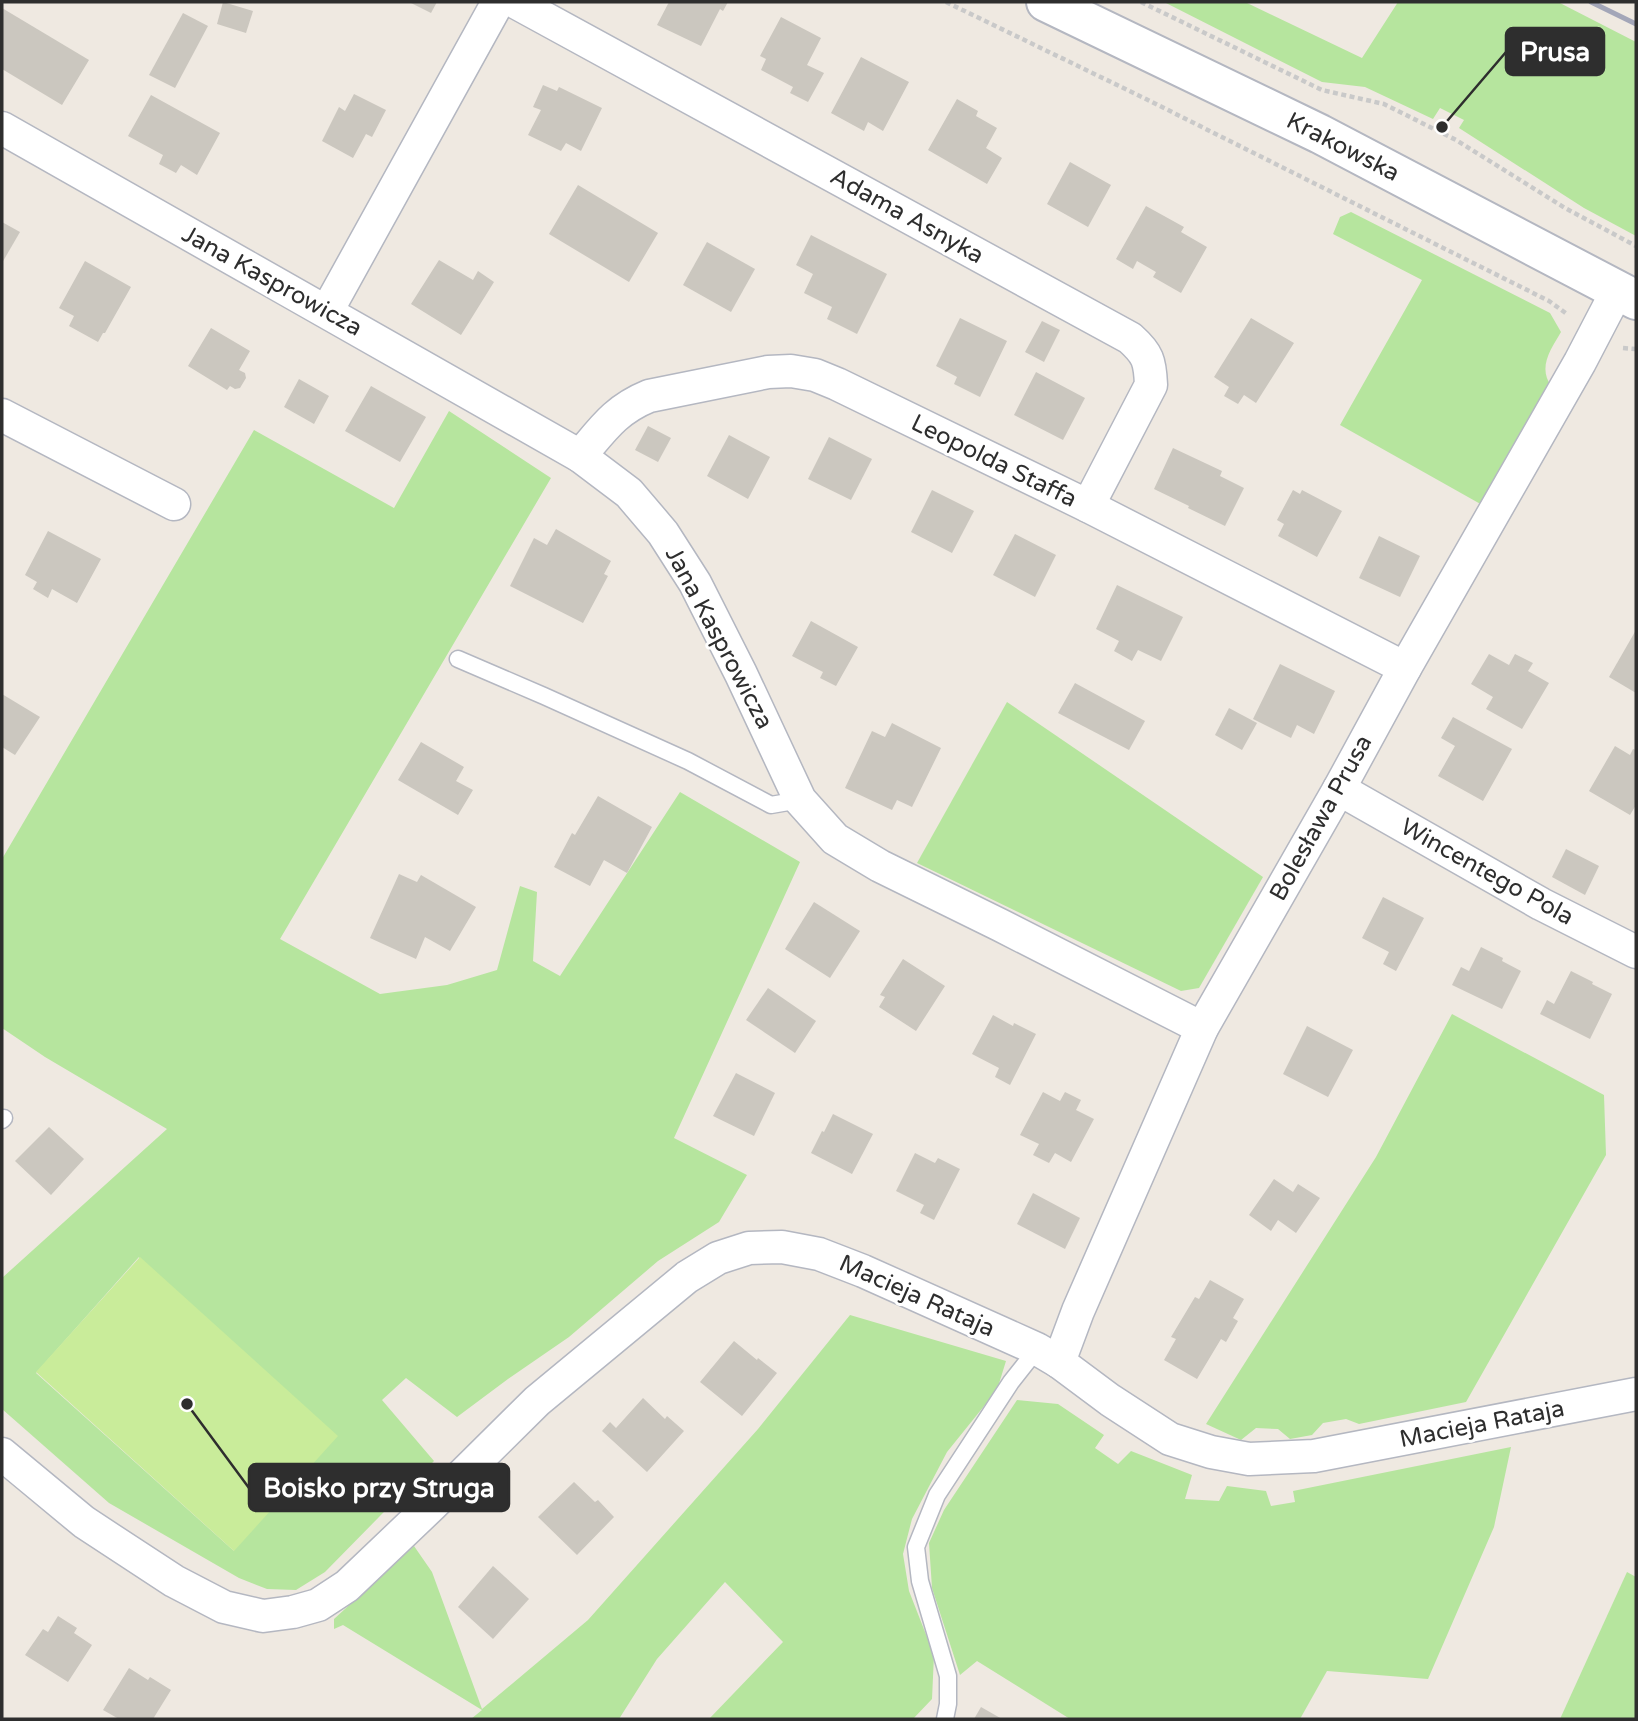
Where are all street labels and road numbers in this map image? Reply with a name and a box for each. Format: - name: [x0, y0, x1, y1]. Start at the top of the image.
- street label: Krakowska: [1282, 106, 1404, 188]
- street label: Adama Asnyka: [825, 162, 989, 270]
- street label: Jana Kasprowicza: [177, 219, 367, 343]
- street label: Leopolda Staffa: [906, 408, 1082, 514]
- street label: Jana Kasprowicza: [659, 542, 779, 734]
- street label: Bolesława Prusa: [1263, 730, 1379, 906]
- street label: Wincentego Pola: [1395, 812, 1579, 932]
- street label: Macieja Rataja: [835, 1249, 999, 1343]
- street label: Macieja Rataja: [1397, 1394, 1567, 1454]

